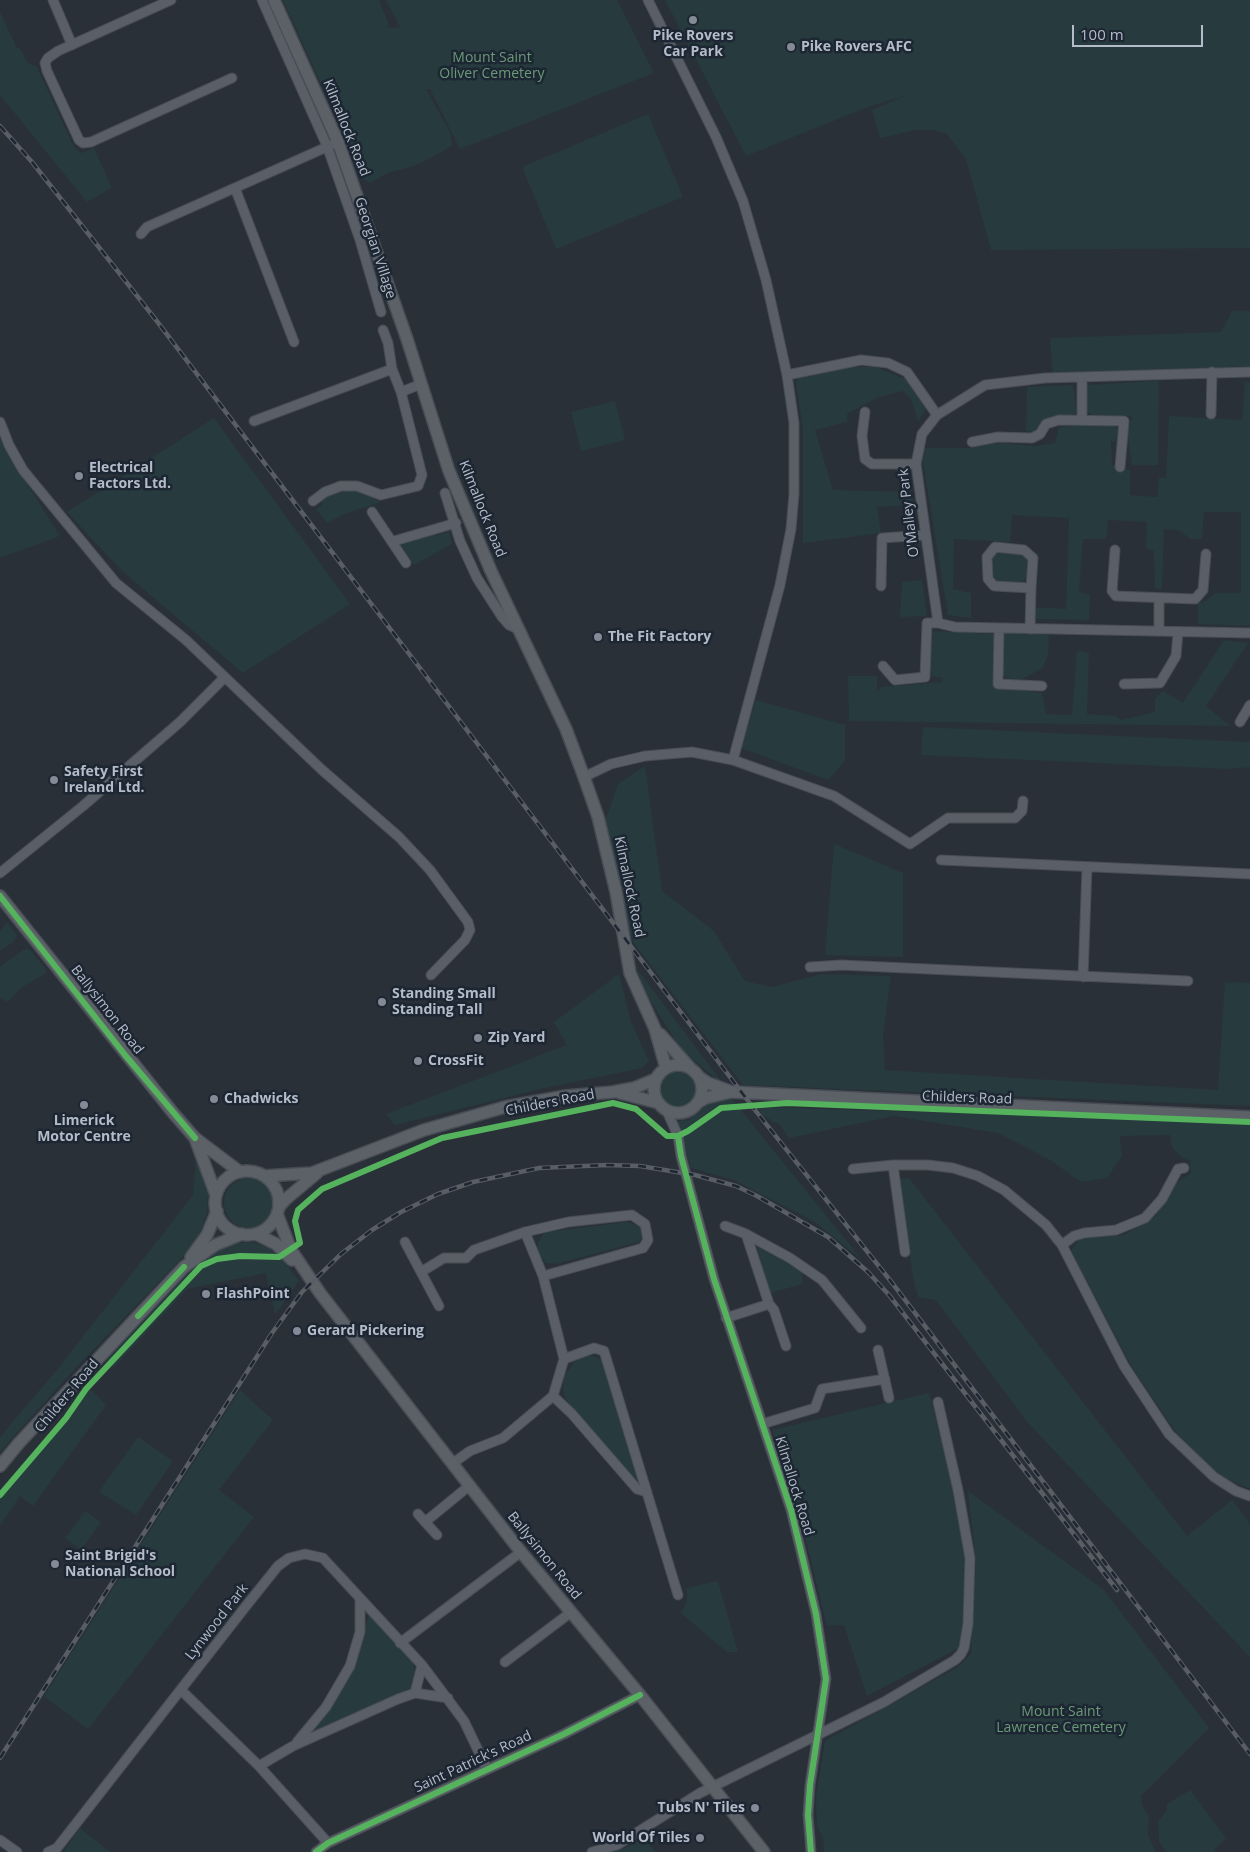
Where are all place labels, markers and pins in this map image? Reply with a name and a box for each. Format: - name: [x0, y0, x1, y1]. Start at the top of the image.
- marker: Pike Rovers Car Park: [687, 14, 699, 26]
- place label: Pike Rovers Car Park: [652, 28, 734, 60]
- place label: Pike Rovers AFC: [801, 39, 912, 55]
- marker: Pike Rovers AFC: [785, 41, 797, 53]
- place label: Electrical Factors Ltd.: [89, 460, 171, 492]
- marker: Electrical Factors Ltd.: [73, 470, 85, 482]
- place label: The Fit Factory: [608, 629, 711, 645]
- marker: The Fit Factory: [592, 631, 604, 643]
- place label: Safety First Ireland Ltd.: [64, 764, 145, 796]
- marker: Safety First Ireland Ltd.: [48, 774, 60, 786]
- place label: Standing Small Standing Tall: [392, 986, 496, 1019]
- marker: Standing Small Standing Tall: [376, 996, 388, 1008]
- place label: Zip Yard: [488, 1030, 545, 1046]
- marker: Zip Yard: [472, 1032, 484, 1044]
- place label: CrossFit: [428, 1053, 484, 1069]
- marker: CrossFit: [412, 1055, 424, 1067]
- place label: Chadwicks: [224, 1091, 299, 1107]
- marker: Chadwicks: [208, 1093, 220, 1105]
- marker: Limerick Motor Centre: [78, 1099, 90, 1111]
- place label: Limerick Motor Centre: [37, 1113, 131, 1146]
- place label: FlashPoint: [216, 1286, 290, 1302]
- marker: FlashPoint: [200, 1288, 212, 1300]
- place label: Gerard Pickering: [307, 1323, 424, 1339]
- marker: Gerard Pickering: [291, 1325, 303, 1337]
- place label: Saint Brigid's National School: [65, 1548, 175, 1580]
- marker: Saint Brigid's National School: [49, 1558, 61, 1570]
- place label: Tubs N' Tiles: [658, 1800, 745, 1816]
- marker: Tubs N' Tiles: [749, 1802, 761, 1814]
- place label: World Of Tiles: [593, 1830, 690, 1846]
- marker: World Of Tiles: [694, 1832, 706, 1844]

